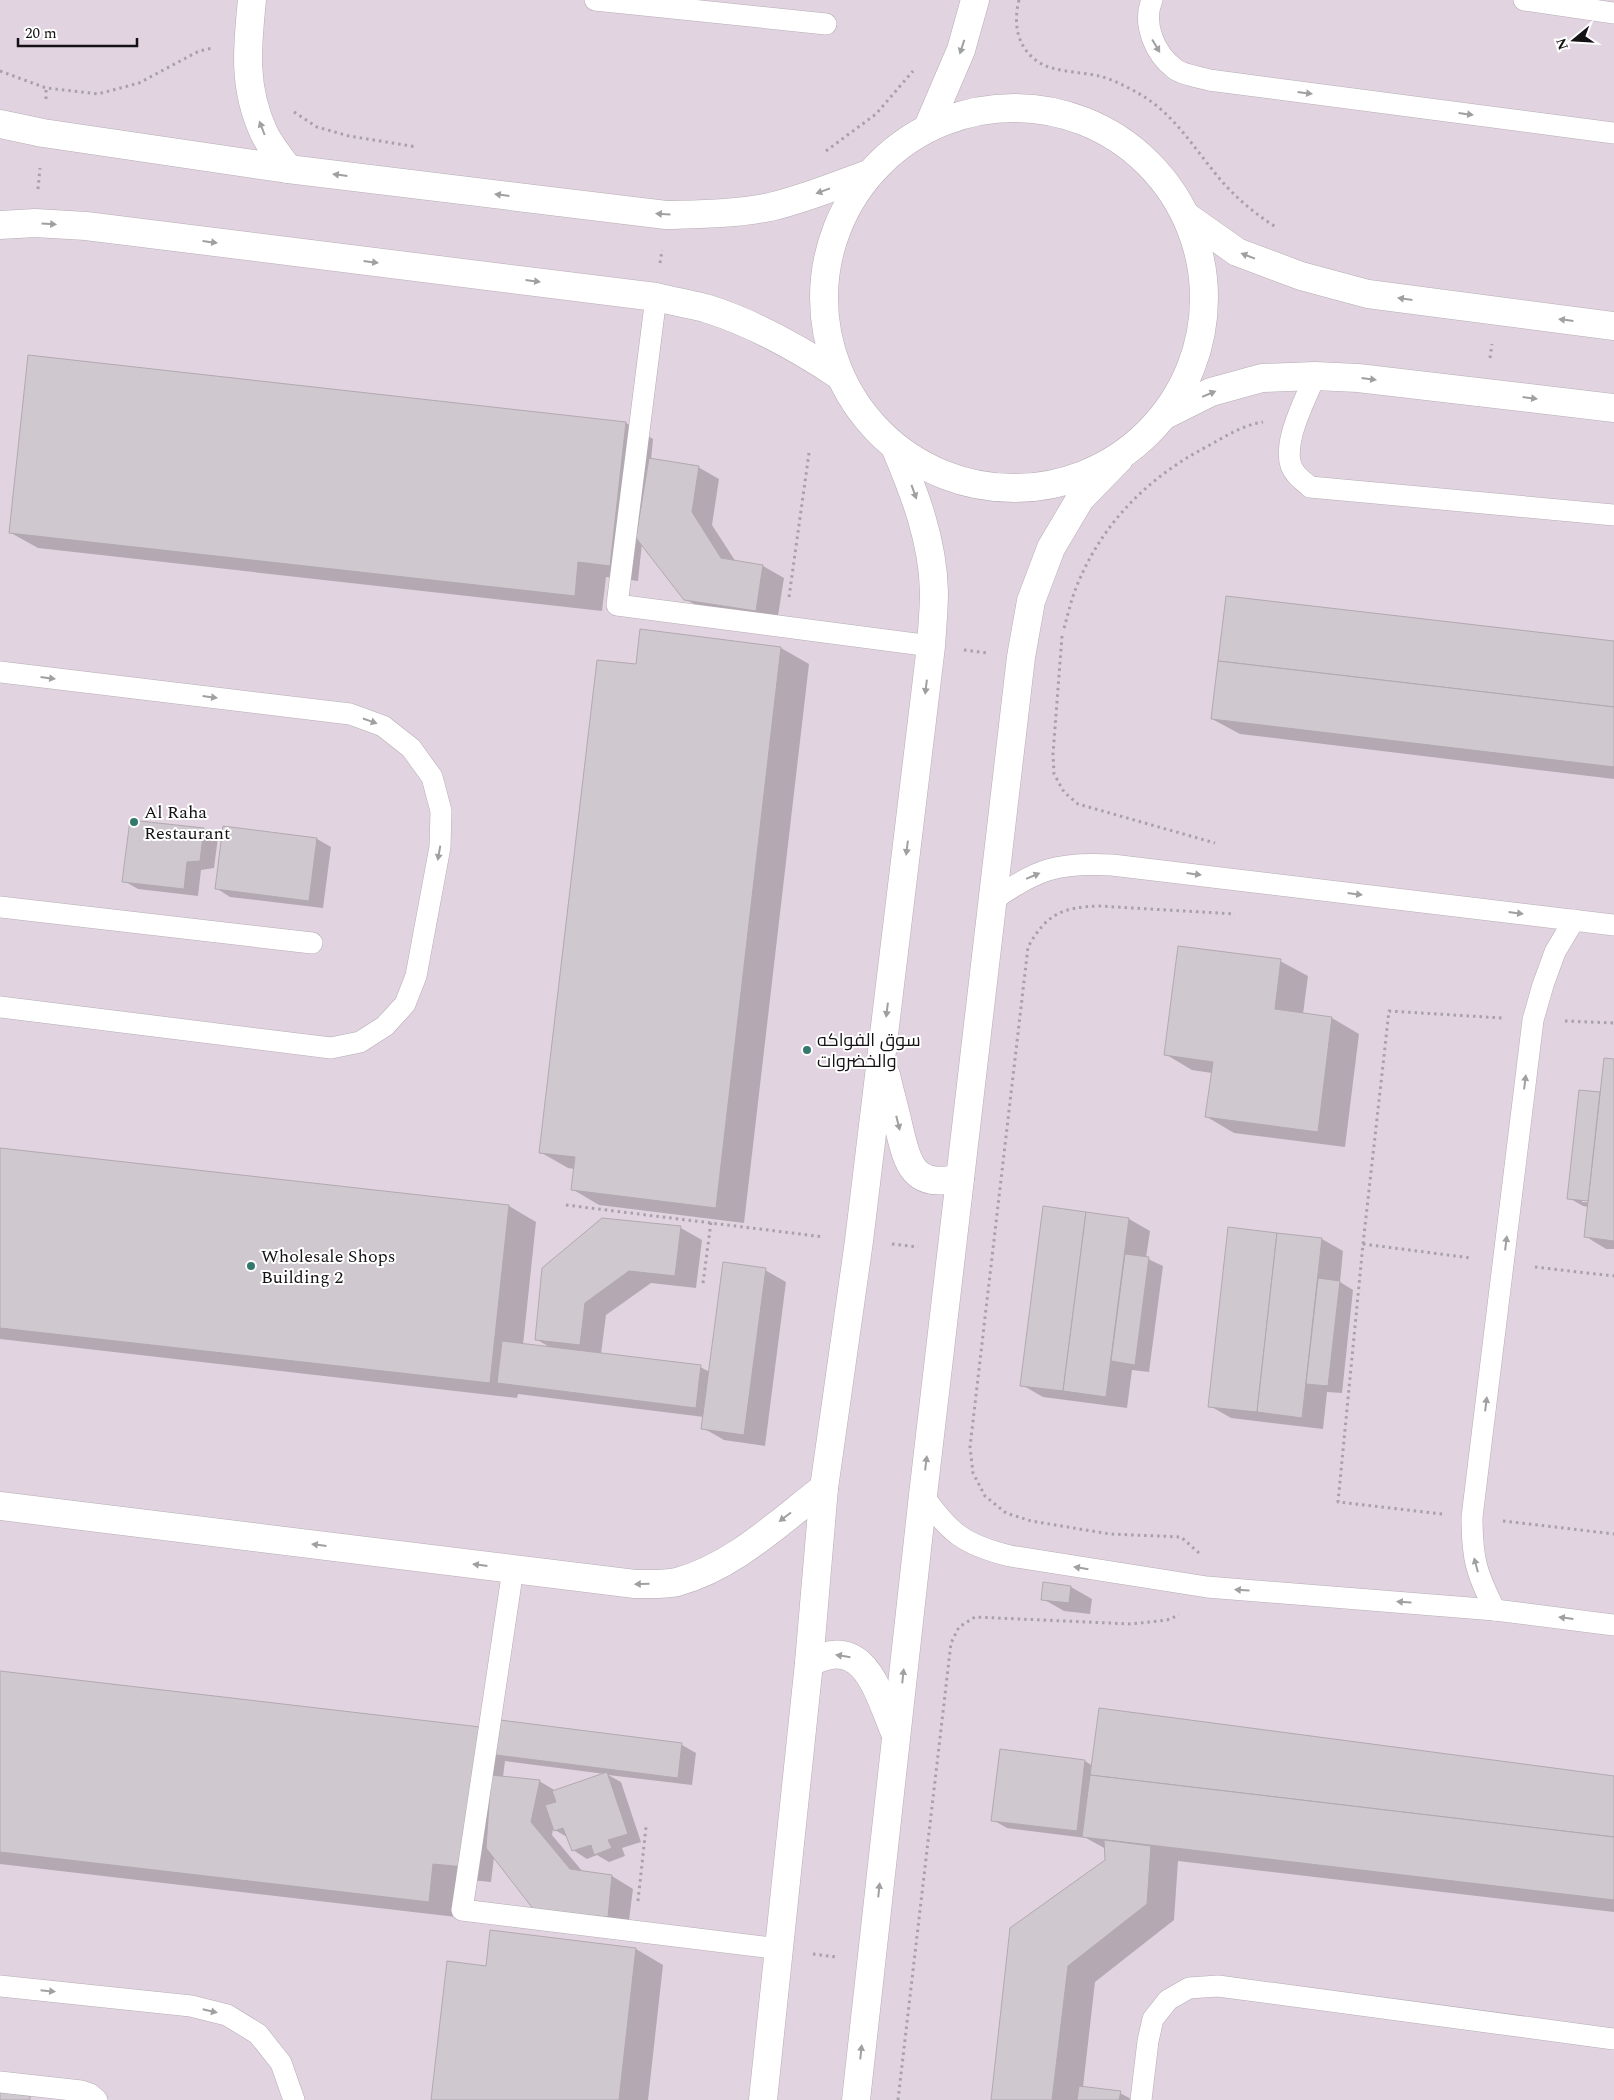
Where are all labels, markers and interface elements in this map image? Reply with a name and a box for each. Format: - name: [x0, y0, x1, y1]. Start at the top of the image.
- scale bar: [18, 15, 136, 47]
- north arrow: [1549, 15, 1599, 65]
- text: 20 m: [25, 22, 57, 45]
- text: N: [1550, 35, 1574, 53]
- one-way arrow: [958, 39, 965, 54]
- one-way arrow: [1152, 39, 1161, 53]
- one-way arrow: [1297, 89, 1313, 97]
- one-way arrow: [1458, 110, 1474, 118]
- one-way arrow: [258, 120, 265, 135]
- one-way arrow: [332, 171, 348, 179]
- one-way arrow: [815, 187, 830, 195]
- one-way arrow: [493, 191, 509, 199]
- one-way arrow: [655, 210, 671, 218]
- one-way arrow: [41, 220, 57, 228]
- one-way arrow: [202, 238, 218, 246]
- one-way arrow: [1241, 252, 1255, 260]
- one-way arrow: [364, 258, 380, 266]
- one-way arrow: [525, 278, 541, 286]
- one-way arrow: [1396, 294, 1412, 302]
- one-way arrow: [1557, 316, 1573, 324]
- one-way arrow: [1361, 375, 1377, 383]
- one-way arrow: [1202, 389, 1216, 397]
- one-way arrow: [1523, 394, 1539, 402]
- one-way arrow: [911, 485, 918, 500]
- one-way arrow: [41, 674, 57, 682]
- one-way arrow: [922, 679, 930, 695]
- one-way arrow: [202, 693, 218, 701]
- one-way arrow: [363, 717, 378, 725]
- place label: Al Raha Restaurant: [144, 799, 230, 847]
- marker: Al Raha Restaurant: [128, 816, 140, 828]
- one-way arrow: [903, 841, 911, 857]
- one-way arrow: [435, 845, 443, 861]
- one-way arrow: [1186, 870, 1202, 878]
- one-way arrow: [1026, 871, 1041, 879]
- one-way arrow: [1347, 890, 1363, 898]
- one-way arrow: [1508, 909, 1524, 917]
- one-way arrow: [883, 1002, 891, 1018]
- place label: سوق الفواكه والخضروات: [817, 1027, 921, 1075]
- marker: سوق الفواكه والخضروات: [801, 1044, 813, 1056]
- one-way arrow: [1521, 1073, 1529, 1089]
- one-way arrow: [894, 1116, 902, 1131]
- one-way arrow: [1502, 1235, 1510, 1251]
- place label: Wholesale Shops Building 2: [261, 1243, 396, 1291]
- marker: Wholesale Shops Building 2: [245, 1260, 257, 1272]
- one-way arrow: [1482, 1396, 1490, 1412]
- one-way arrow: [922, 1454, 930, 1470]
- one-way arrow: [779, 1512, 792, 1523]
- one-way arrow: [311, 1541, 327, 1549]
- one-way arrow: [1472, 1558, 1480, 1573]
- one-way arrow: [472, 1561, 488, 1569]
- one-way arrow: [1073, 1563, 1089, 1571]
- one-way arrow: [633, 1580, 649, 1588]
- one-way arrow: [1234, 1586, 1250, 1594]
- one-way arrow: [1396, 1598, 1412, 1606]
- one-way arrow: [1557, 1614, 1573, 1622]
- one-way arrow: [834, 1651, 850, 1659]
- one-way arrow: [899, 1668, 907, 1684]
- one-way arrow: [875, 1882, 883, 1898]
- one-way arrow: [41, 1987, 57, 1995]
- one-way arrow: [202, 2007, 217, 2015]
- one-way arrow: [858, 2043, 866, 2059]

